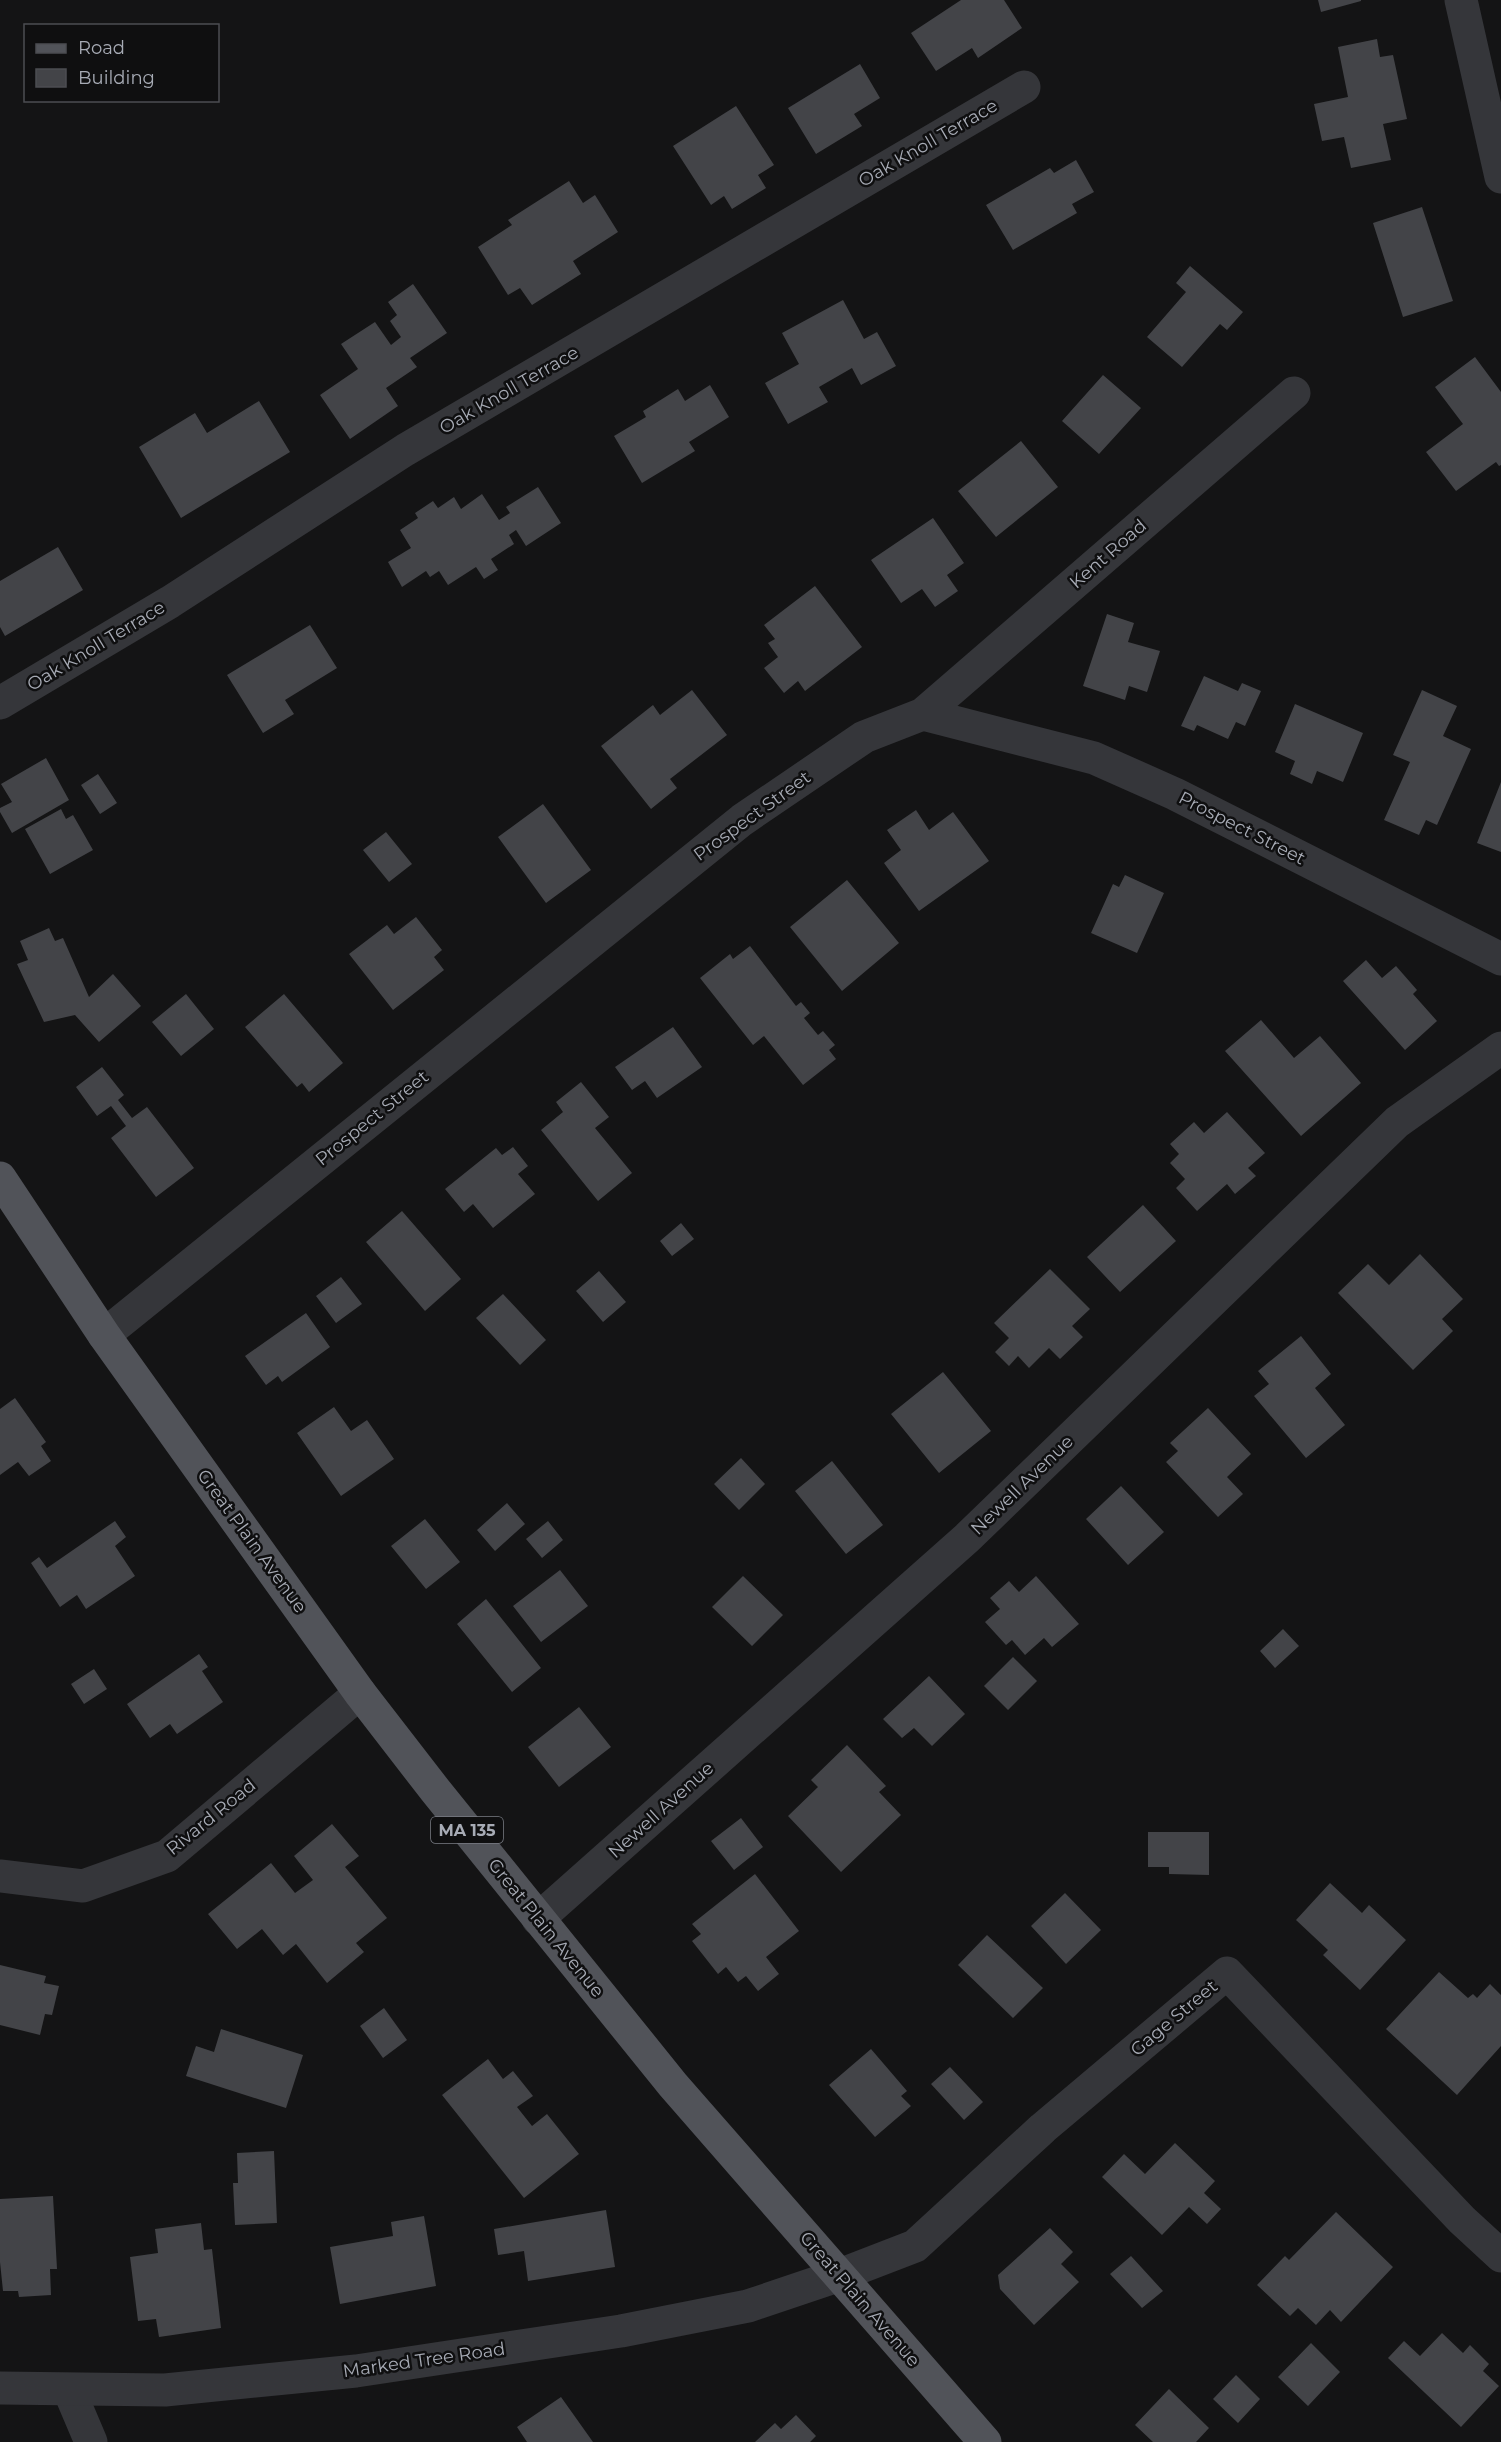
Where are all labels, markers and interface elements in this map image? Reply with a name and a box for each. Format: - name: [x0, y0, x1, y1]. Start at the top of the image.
- legend: [24, 24, 219, 102]
- text: Road: [78, 37, 125, 59]
- text: Building: [78, 67, 155, 89]
- street label: Oak Knoll Terrace: [855, 94, 1002, 192]
- street label: Oak Knoll Terrace: [436, 341, 583, 439]
- street label: Kent Road: [1065, 515, 1151, 593]
- street label: Oak Knoll Terrace: [23, 596, 169, 696]
- street label: Prospect Street: [689, 766, 815, 866]
- street label: Prospect Street: [1175, 787, 1309, 869]
- street label: Prospect Street: [311, 1066, 433, 1170]
- street label: Newell Avenue: [966, 1430, 1078, 1539]
- street label: Great Plain Avenue: [192, 1465, 312, 1617]
- street label: Newell Avenue: [604, 1757, 718, 1863]
- street label: Rivard Road: [162, 1774, 260, 1860]
- road number: MA 135: [431, 1817, 503, 1843]
- street label: Great Plain Avenue: [483, 1854, 609, 2002]
- street label: Gage Street: [1126, 1975, 1222, 2061]
- street label: Great Plain Avenue: [795, 2227, 925, 2371]
- street label: Marked Tree Road: [341, 2338, 507, 2382]

